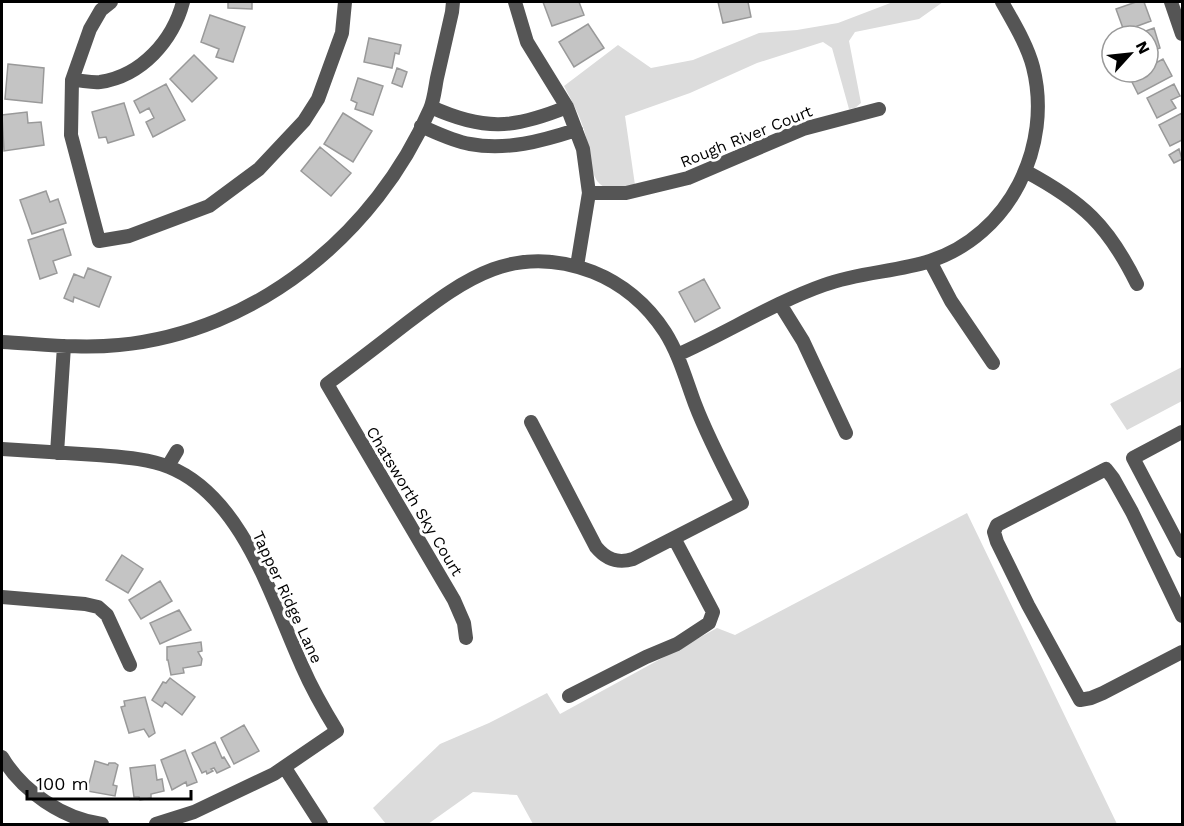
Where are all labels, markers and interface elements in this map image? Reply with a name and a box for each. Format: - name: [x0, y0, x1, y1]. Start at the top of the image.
- north arrow: [1100, 24, 1160, 84]
- text: N: [1132, 38, 1154, 57]
- street label: Rough River Court: [677, 101, 815, 172]
- street label: Chatsworth Sky Court: [362, 423, 467, 580]
- street label: Tapper Ridge Lane: [249, 528, 327, 666]
- scale bar: [27, 763, 190, 801]
- text: 100 m: [36, 773, 89, 794]

